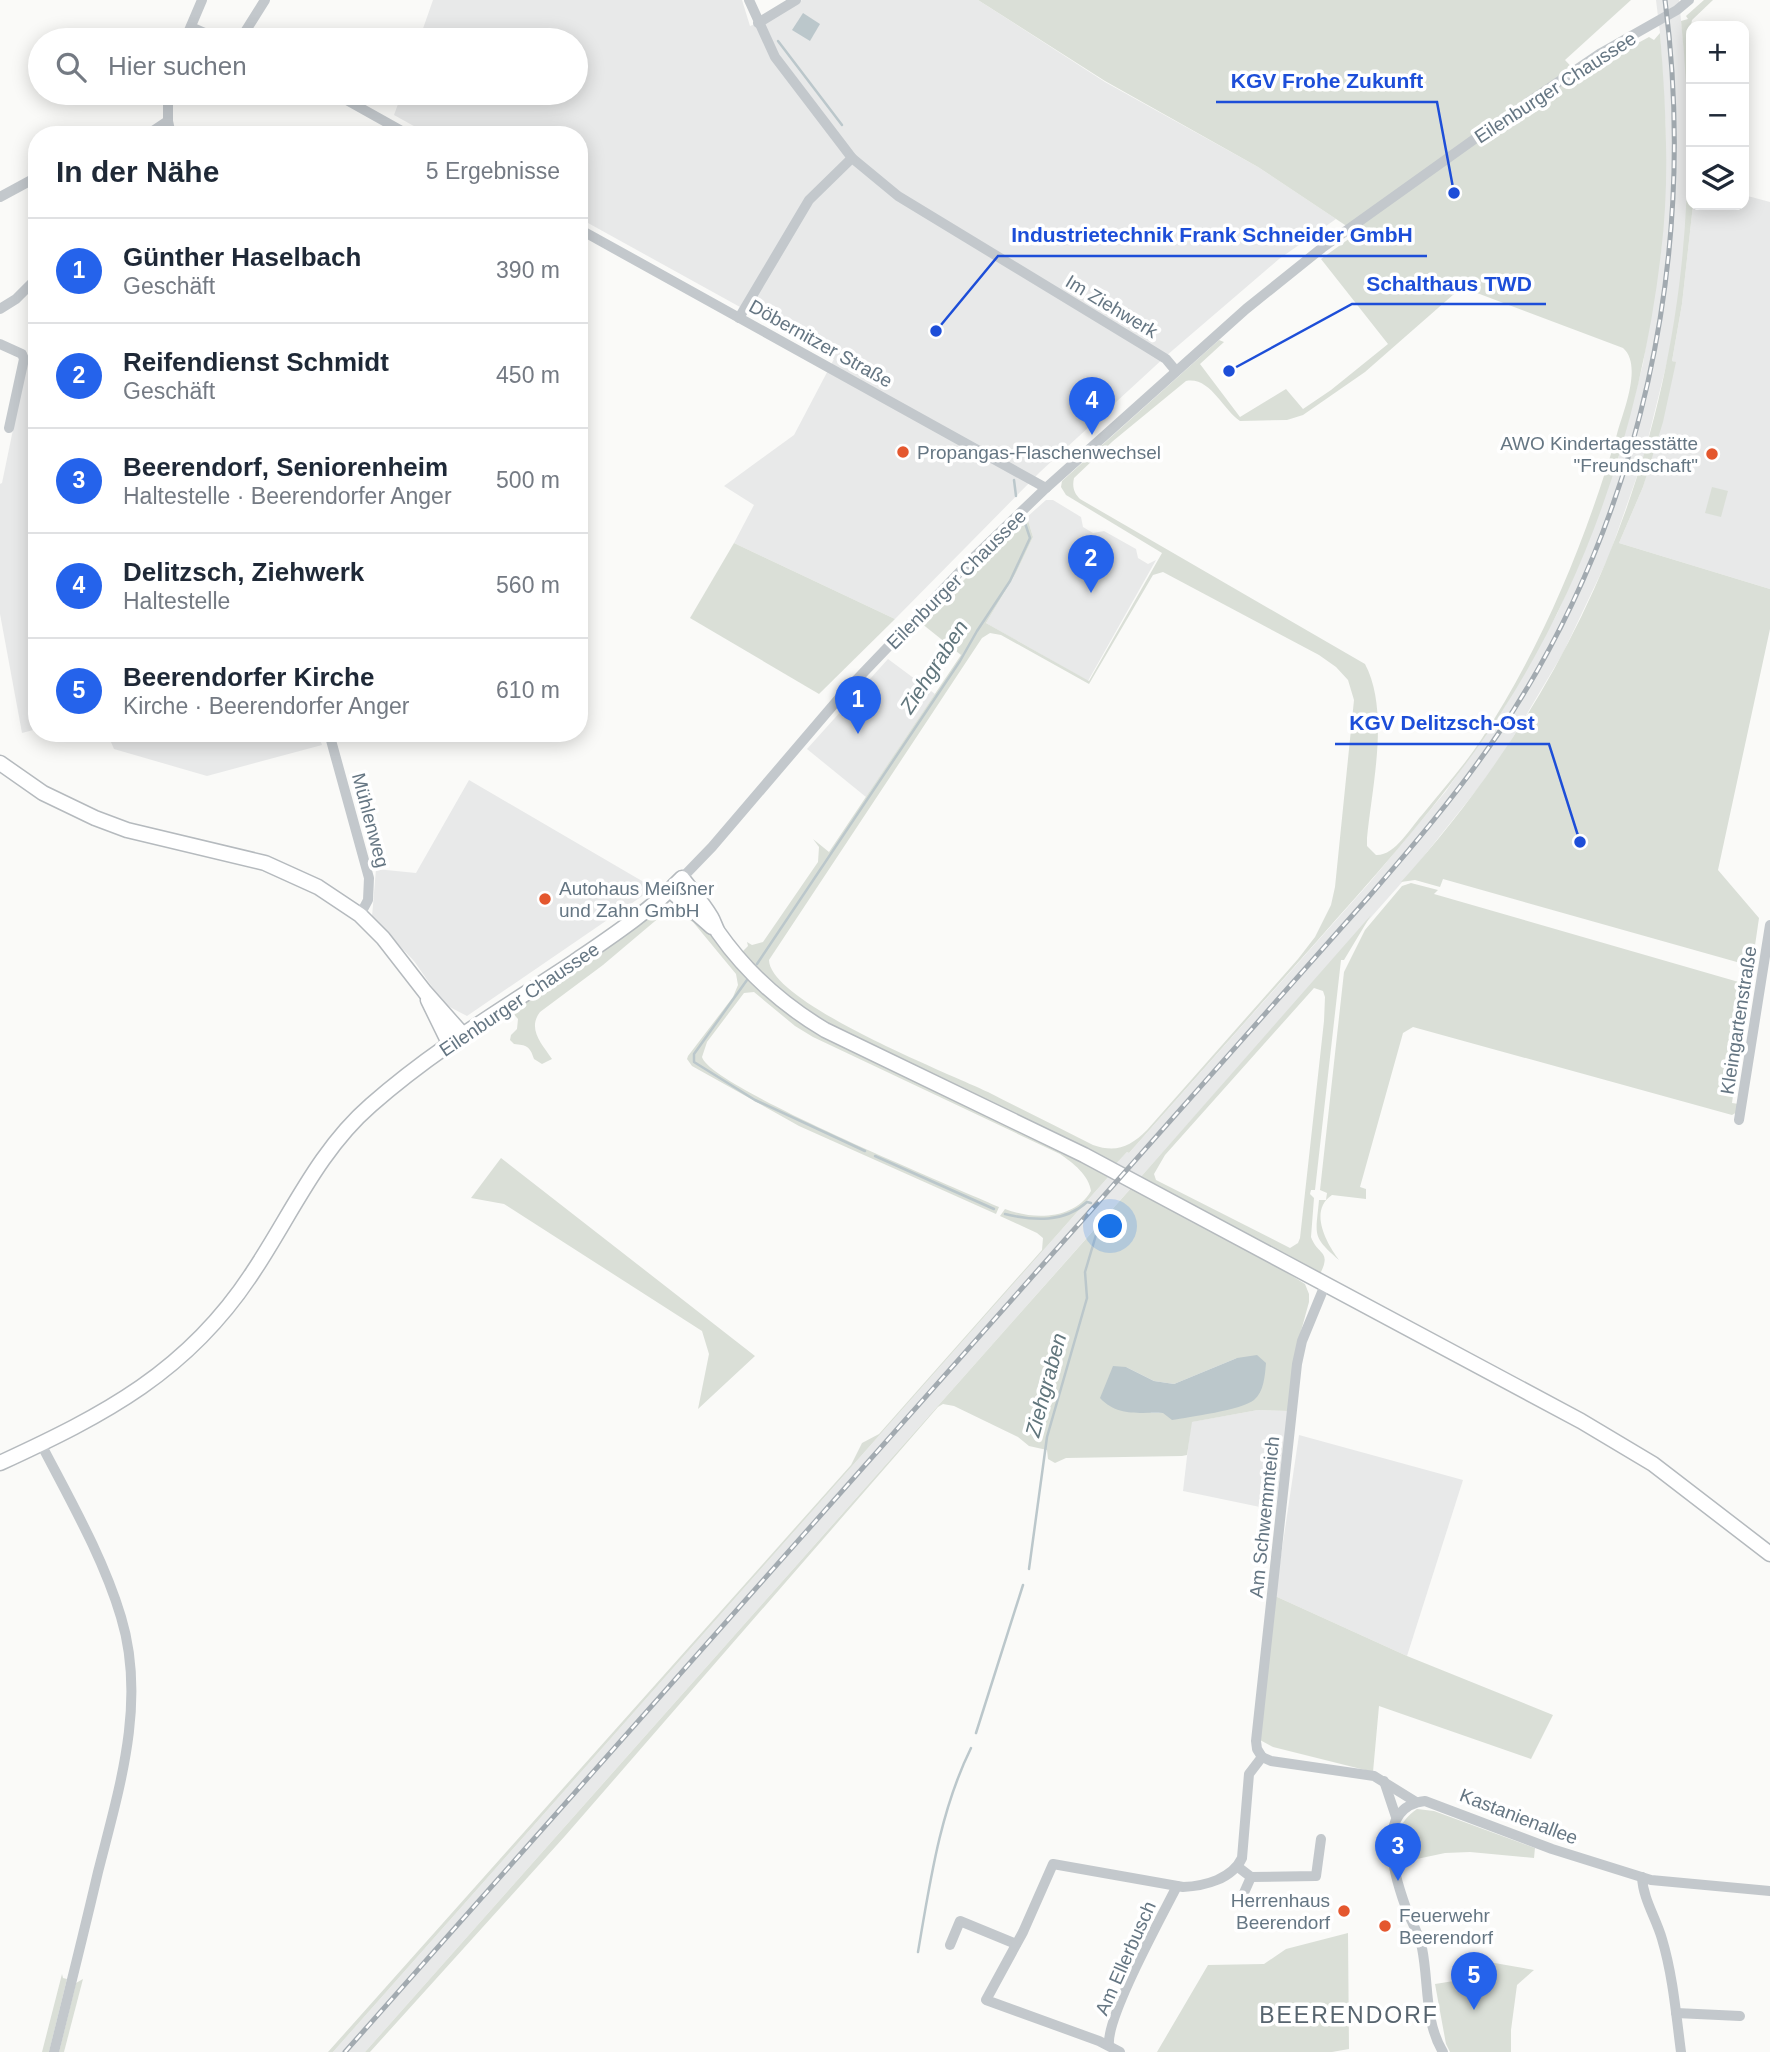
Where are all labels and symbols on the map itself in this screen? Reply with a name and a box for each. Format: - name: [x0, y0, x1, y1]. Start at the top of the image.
- street label: Eilenburger Chaussee: [1471, 27, 1640, 147]
- callout: KGV Frohe Zukunft: [1216, 60, 1437, 102]
- text: KGV Frohe Zukunft: [1231, 69, 1423, 92]
- callout: Industrietechnik Frank Schneider GmbH: [998, 214, 1427, 256]
- text: Industrietechnik Frank Schneider GmbH: [1011, 223, 1413, 246]
- callout: Schalthaus TWD: [1352, 262, 1546, 304]
- street label: Im Ziehwerk: [1062, 271, 1162, 342]
- text: Schalthaus TWD: [1366, 272, 1532, 295]
- street label: Döbernitzer Straße: [745, 295, 896, 392]
- pin: 4: [1069, 377, 1115, 435]
- place label: AWO Kindertagesstätte "Freundschaft": [1500, 433, 1698, 476]
- place label: Propangas-Flaschenwechsel: [917, 442, 1161, 463]
- marker: Propangas-Flaschenwechsel: [895, 444, 911, 460]
- marker: AWO Kindertagesstätte "Freundschaft": [1704, 446, 1720, 462]
- street label: Eilenburger Chaussee: [882, 505, 1030, 653]
- pin: 2: [1068, 535, 1114, 593]
- water label: Ziehgraben: [894, 616, 972, 718]
- pin: 1: [835, 676, 881, 734]
- callout: KGV Delitzsch-Ost: [1335, 702, 1549, 744]
- text: KGV Delitzsch-Ost: [1349, 711, 1535, 734]
- street label: Mühlenweg: [348, 770, 393, 870]
- place label: Autohaus Meißner und Zahn GmbH: [559, 878, 715, 921]
- marker: Autohaus Meißner und Zahn GmbH: [537, 891, 553, 907]
- street label: Eilenburger Chaussee: [435, 938, 603, 1061]
- street label: Kleingartenstraße: [1716, 944, 1761, 1096]
- your location: [1093, 1209, 1127, 1243]
- water label: Ziehgraben: [1020, 1331, 1070, 1440]
- street label: Am Schwemmteich: [1246, 1435, 1283, 1599]
- street label: Kastanienallee: [1457, 1784, 1581, 1849]
- pin: 3: [1375, 1823, 1421, 1881]
- place label: Herrenhaus Beerendorf: [1231, 1890, 1331, 1933]
- street label: Am Ellerbusch: [1091, 1898, 1160, 2018]
- marker: Herrenhaus Beerendorf: [1336, 1903, 1352, 1919]
- place label: Feuerwehr Beerendorf: [1399, 1905, 1494, 1948]
- marker: Feuerwehr Beerendorf: [1377, 1918, 1393, 1934]
- pin: 5: [1451, 1952, 1497, 2010]
- district label: BEERENDORF: [1259, 2002, 1439, 2028]

